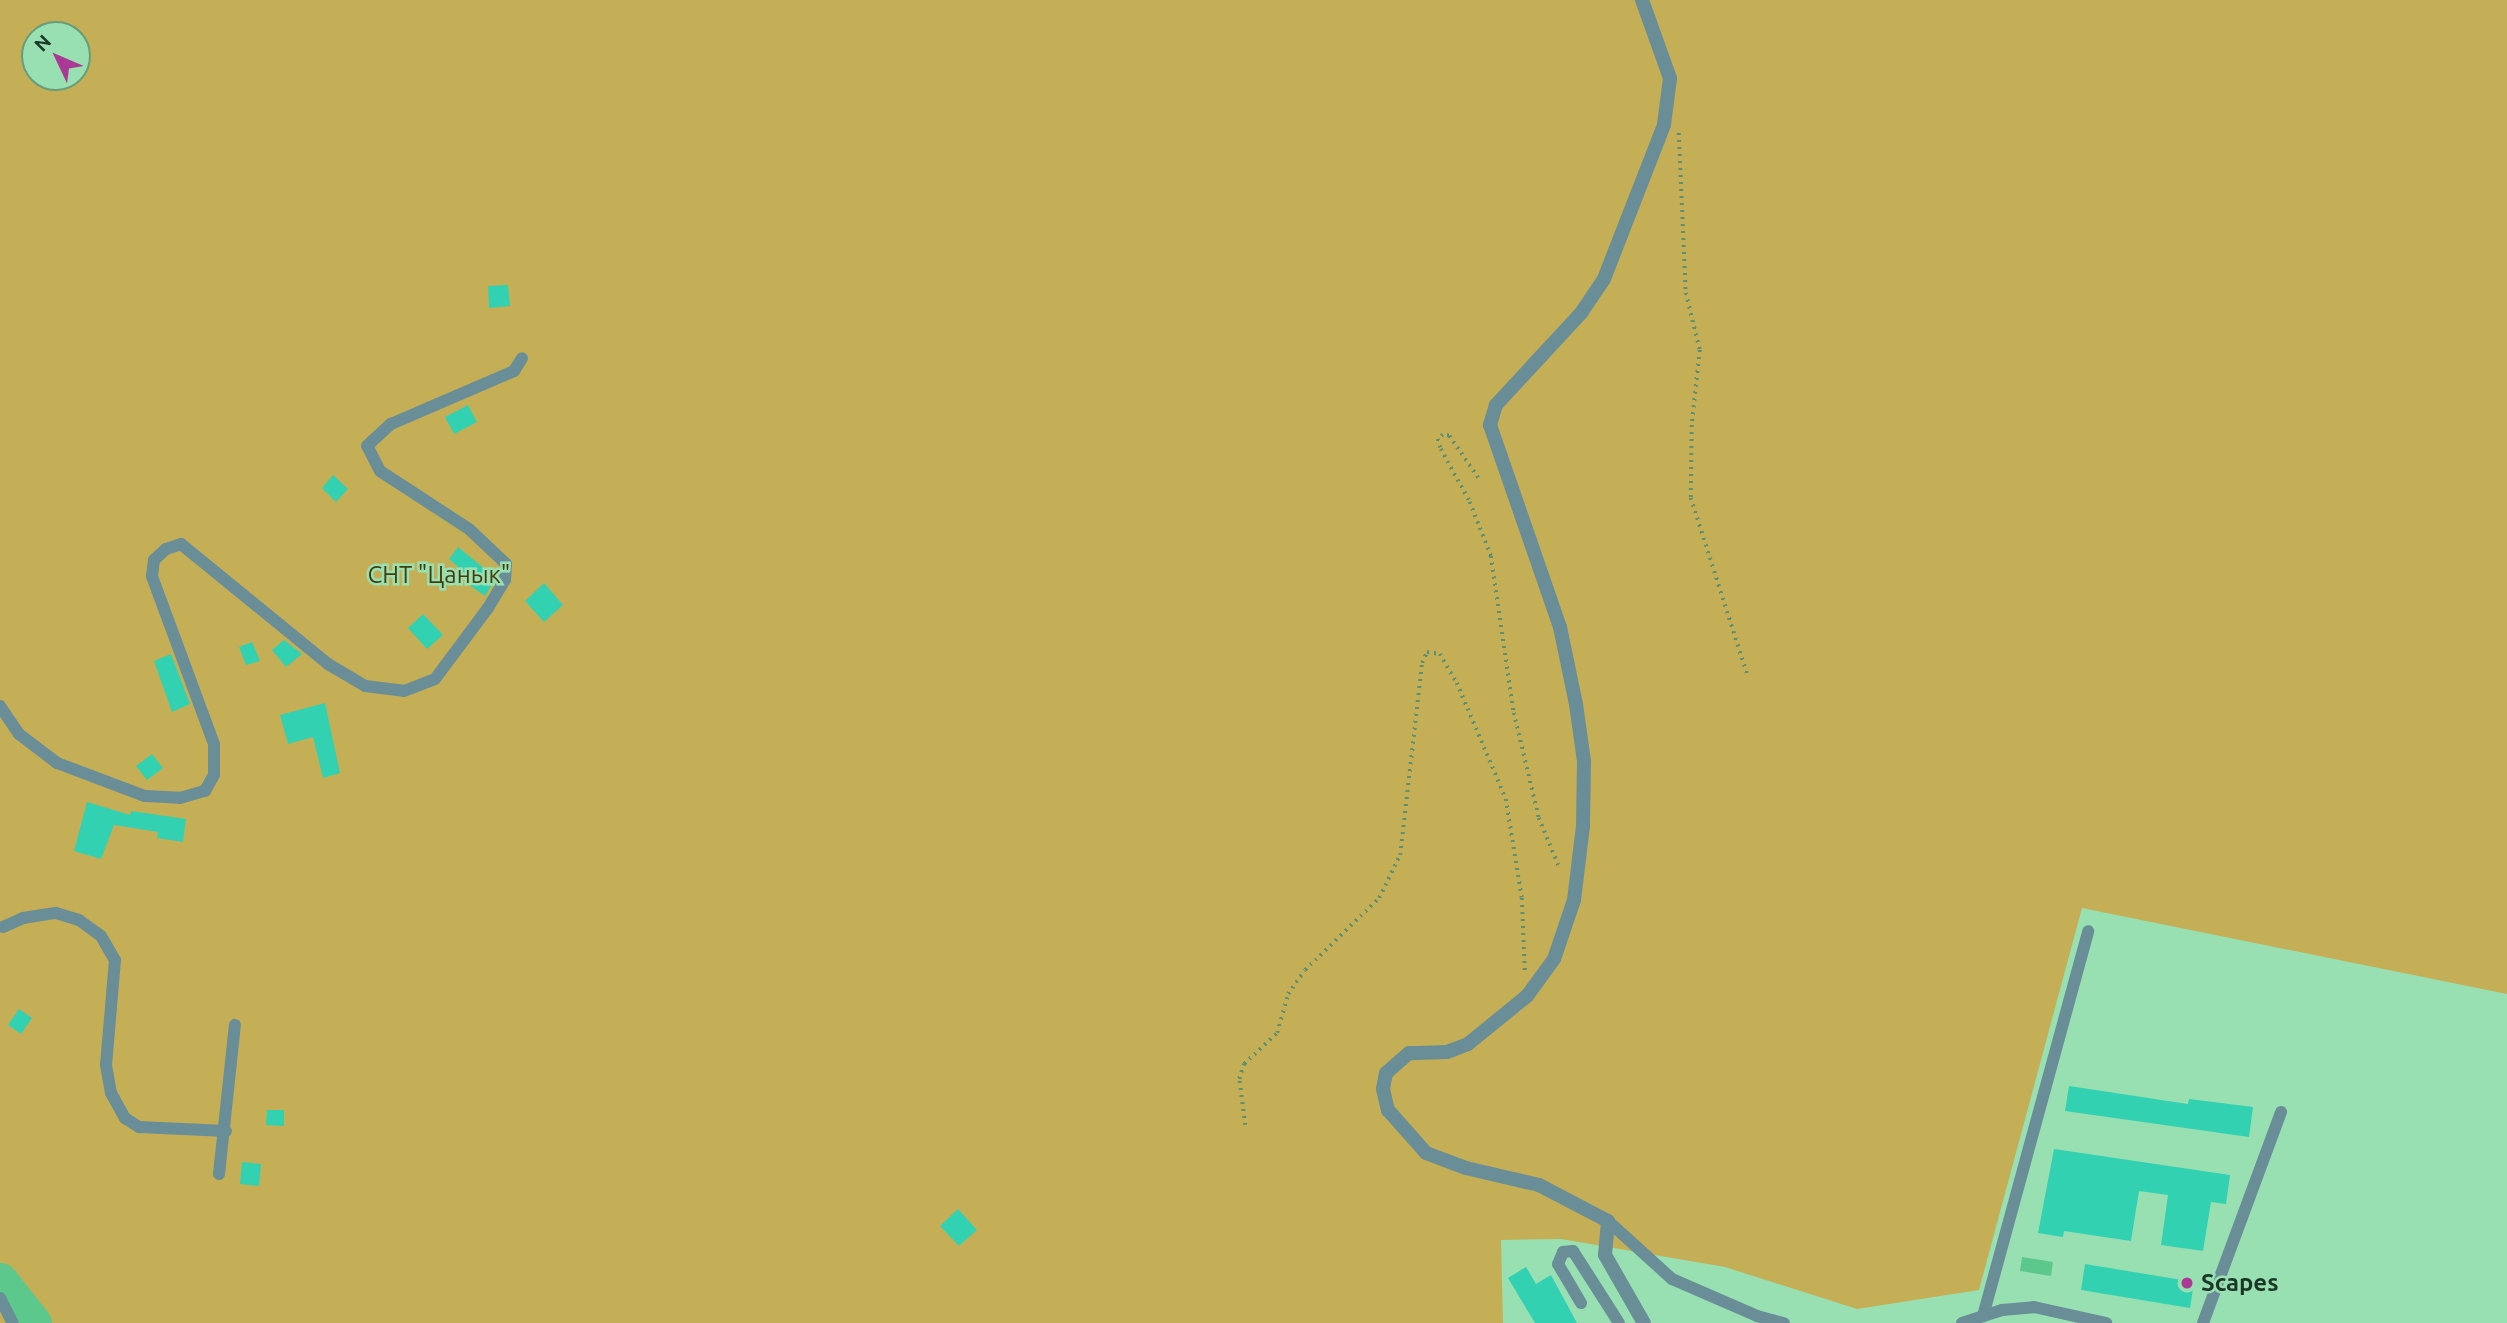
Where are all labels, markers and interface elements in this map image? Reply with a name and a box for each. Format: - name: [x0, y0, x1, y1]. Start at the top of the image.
- north arrow: [21, 21, 91, 91]
- text: N: [29, 30, 55, 56]
- park label: СНТ "Цанык": [368, 561, 510, 589]
- place label: Scapes: [2201, 1269, 2279, 1297]
- marker: Scapes: [2179, 1275, 2195, 1291]

